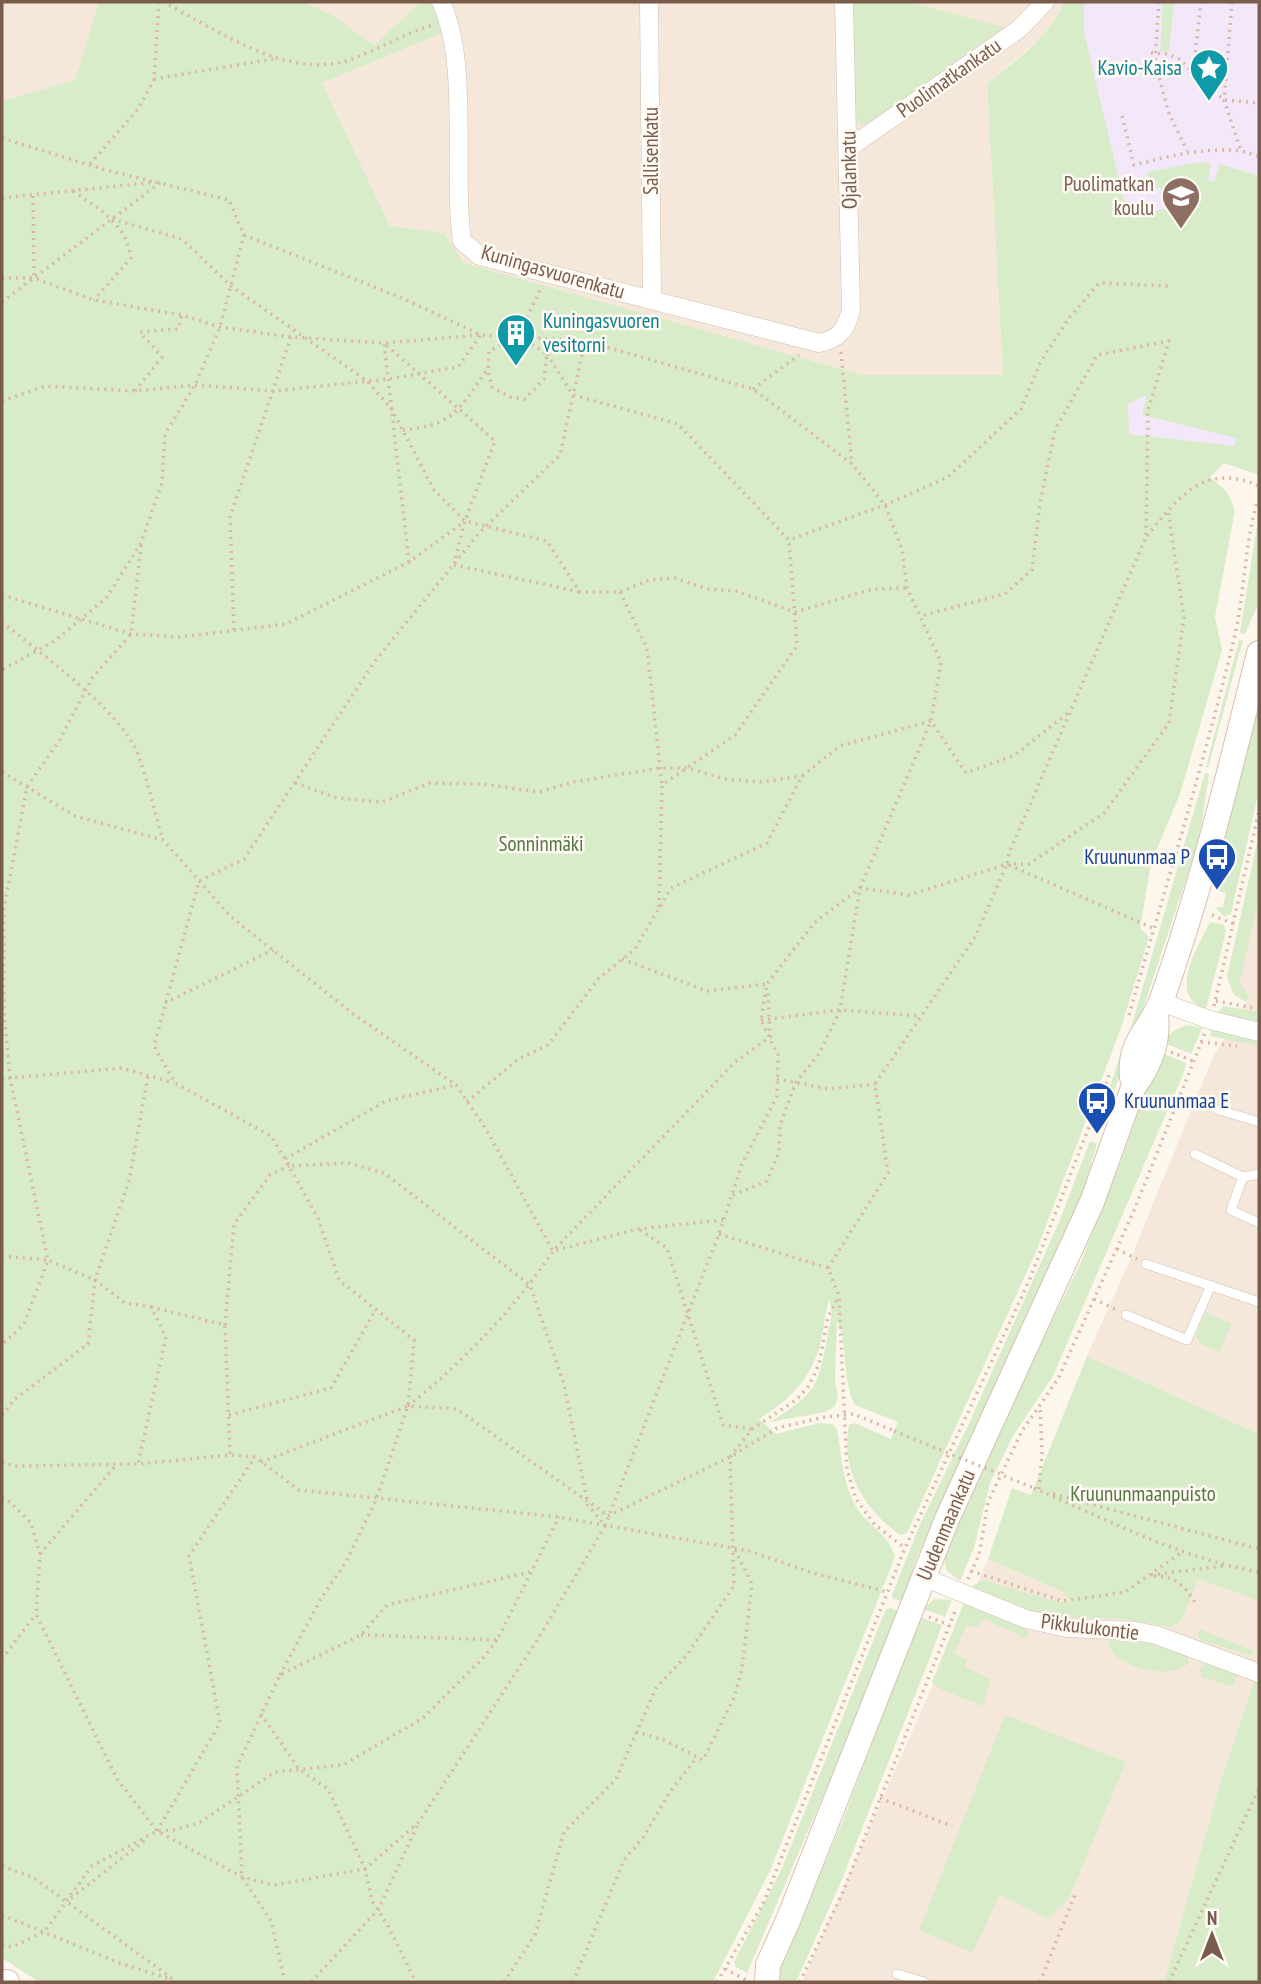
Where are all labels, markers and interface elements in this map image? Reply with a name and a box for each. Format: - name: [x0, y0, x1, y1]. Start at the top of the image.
- street label: Puolimatkankatu: [891, 32, 1006, 124]
- place icon: Kavio-Kaisa: [1188, 47, 1230, 102]
- place label: Kavio-Kaisa: [1097, 54, 1182, 81]
- street label: Sallisenkatu: [637, 107, 664, 195]
- street label: Ojalankatu: [834, 131, 863, 209]
- place label: Puolimatkan koulu: [1064, 170, 1154, 221]
- school or university icon: Puolimatkan koulu: [1160, 175, 1202, 230]
- street label: Kuningasvuorenkatu: [478, 238, 628, 305]
- place label: Kuningasvuoren vesitorni: [543, 307, 660, 358]
- building icon: Kuningasvuoren vesitorni: [495, 312, 537, 367]
- park label: Sonninmäki: [498, 830, 584, 857]
- bus stop icon: Kruununmaa P: [1196, 836, 1238, 891]
- place label: Kruununmaa P: [1084, 843, 1190, 870]
- bus stop icon: Kruununmaa E: [1076, 1080, 1118, 1135]
- place label: Kruununmaa E: [1124, 1087, 1229, 1114]
- street label: Uudenmaankatu: [910, 1465, 981, 1584]
- park label: Kruununmaanpuisto: [1070, 1480, 1216, 1507]
- street label: Pikkulukontie: [1039, 1607, 1141, 1646]
- north arrow: [1177, 1900, 1247, 1970]
- text: N: [1207, 1906, 1217, 1930]

